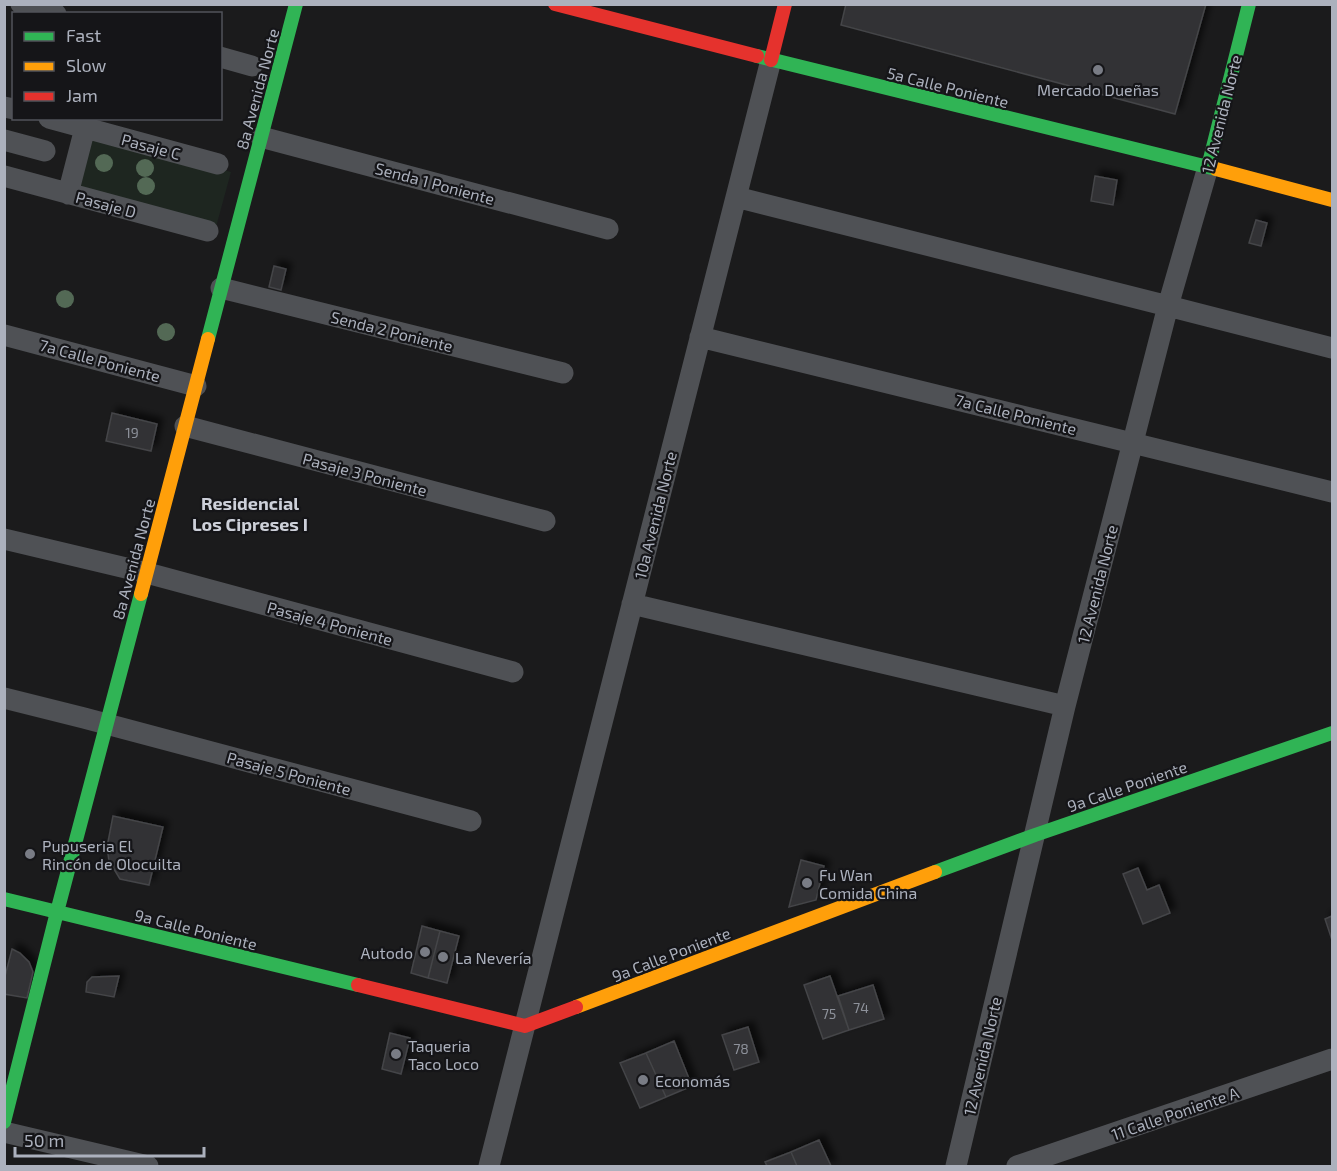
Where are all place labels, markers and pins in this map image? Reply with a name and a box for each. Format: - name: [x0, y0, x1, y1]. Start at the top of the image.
- marker: Mercado Dueñas: [1091, 63, 1105, 77]
- place label: Mercado Dueñas: [1037, 80, 1159, 99]
- place label: Pupuseria El Rincón de Olocuilta: [42, 836, 181, 873]
- marker: Pupuseria El Rincón de Olocuilta: [23, 847, 37, 861]
- place label: Fu Wan Comida China: [819, 865, 917, 902]
- marker: Fu Wan Comida China: [800, 876, 814, 890]
- place label: Autodo: [360, 943, 413, 962]
- marker: Autodo: [418, 945, 432, 959]
- place label: La Nevería: [455, 948, 532, 967]
- marker: La Nevería: [436, 950, 450, 964]
- place label: Taqueria Taco Loco: [408, 1036, 479, 1073]
- marker: Taqueria Taco Loco: [389, 1047, 403, 1061]
- place label: Economás: [655, 1071, 730, 1090]
- marker: Economás: [636, 1073, 650, 1087]

